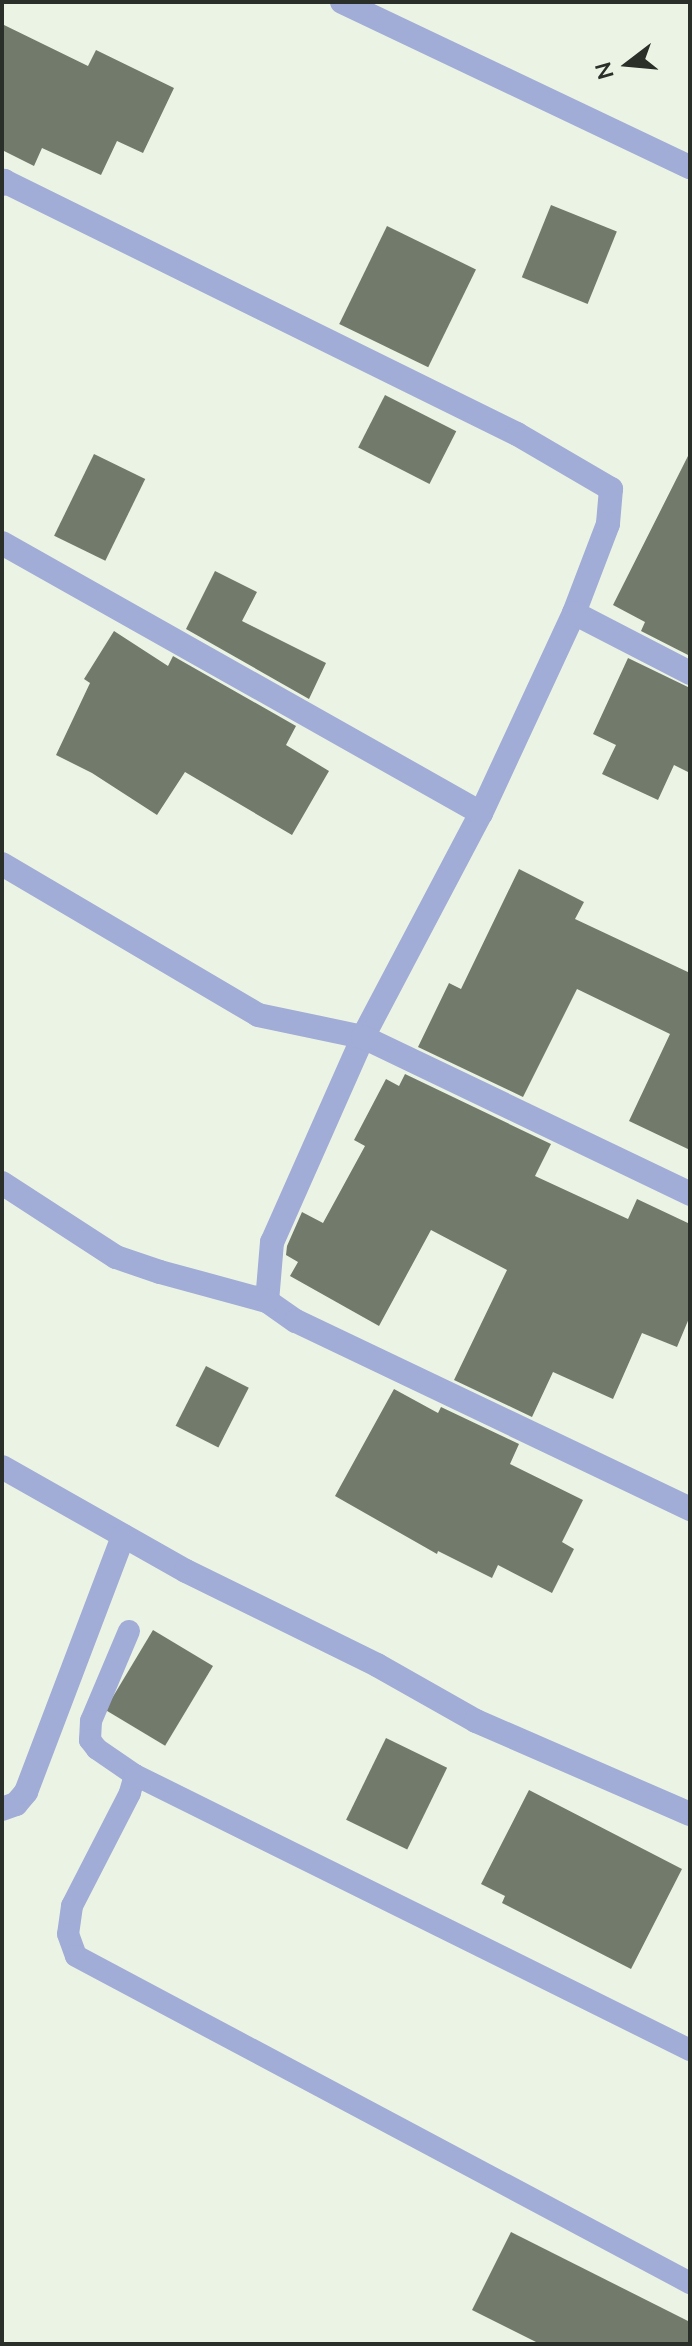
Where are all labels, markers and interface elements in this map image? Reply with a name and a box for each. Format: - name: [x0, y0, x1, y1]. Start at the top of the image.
- north arrow: [588, 24, 668, 104]
- text: N: [588, 59, 622, 83]

